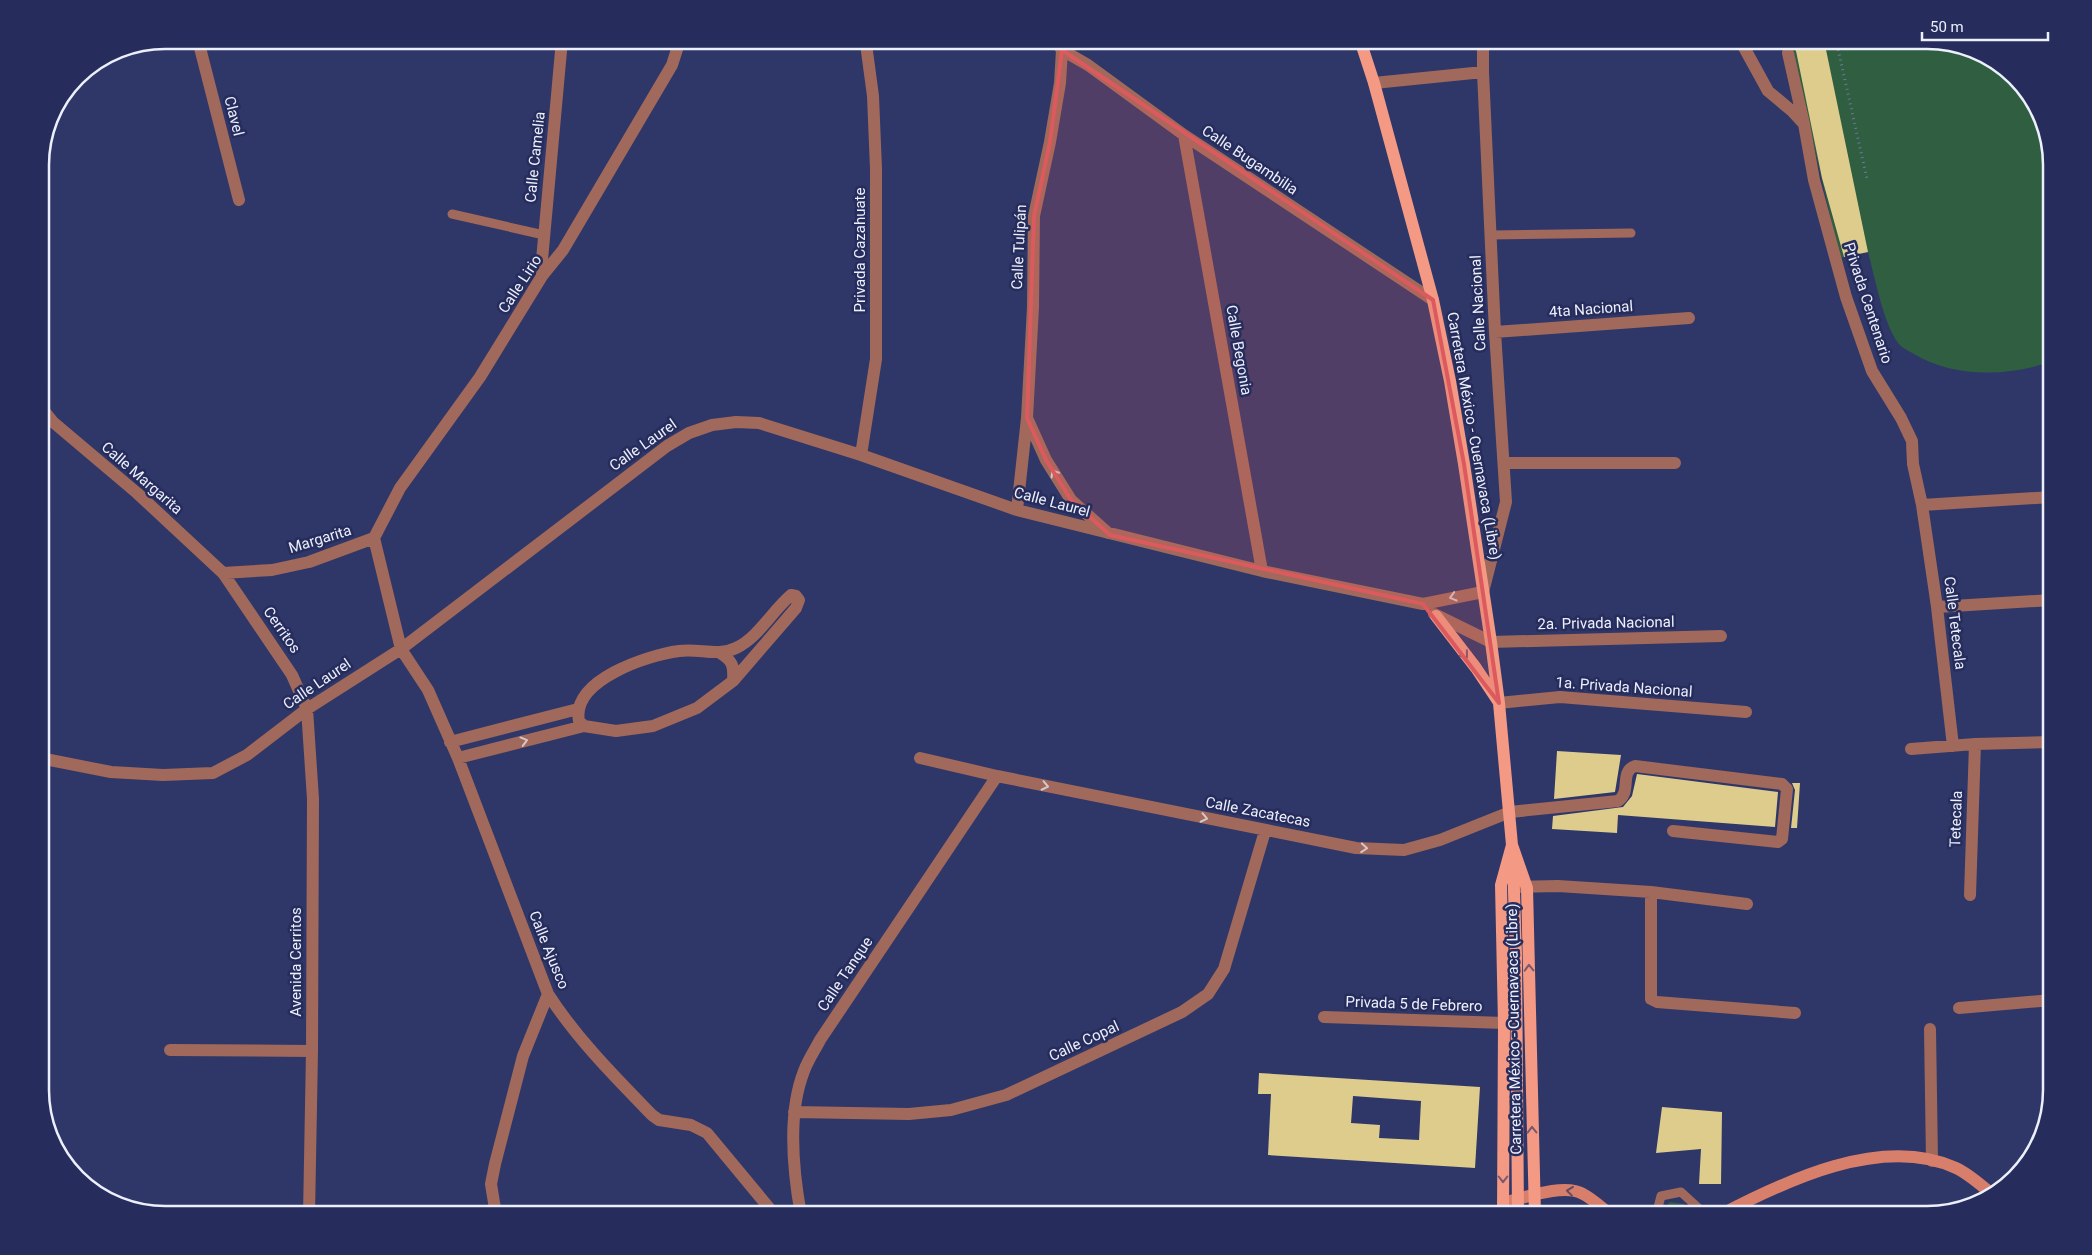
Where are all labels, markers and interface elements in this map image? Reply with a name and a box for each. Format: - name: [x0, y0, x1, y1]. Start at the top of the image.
- scale bar: [1922, 10, 2048, 42]
- text: 50 m: [1930, 18, 1964, 36]
- street label: Clavel: [220, 94, 248, 138]
- street label: Calle Camelia: [521, 111, 549, 203]
- street label: Calle Bugambilia: [1199, 121, 1301, 199]
- street label: Privada Cazahuate: [851, 187, 869, 312]
- street label: Calle Tulipán: [1008, 204, 1030, 290]
- street label: Privada Centenario: [1840, 240, 1896, 366]
- street label: Calle Lirio: [495, 251, 545, 317]
- street label: Calle Nacional: [1467, 255, 1489, 351]
- street label: 4ta Nacional: [1548, 297, 1634, 321]
- street label: Calle Begonia: [1222, 303, 1256, 397]
- street label: Carretera México - Cuernavaca (Libre): [1443, 311, 1505, 561]
- street label: Calle Laurel: [606, 415, 680, 475]
- street label: Calle Margarita: [98, 438, 186, 518]
- one-way arrow: [1051, 470, 1060, 479]
- street label: Calle Laurel: [1012, 483, 1092, 521]
- street label: Margarita: [286, 521, 354, 557]
- street label: Calle Tetecala: [1940, 576, 1970, 670]
- one-way arrow: [1449, 591, 1458, 602]
- street label: Cerritos: [260, 603, 304, 657]
- street label: 2a. Privada Nacional: [1537, 613, 1675, 633]
- one-way arrow: [1460, 649, 1468, 658]
- street label: Calle Laurel: [280, 655, 354, 713]
- street label: 1a. Privada Nacional: [1555, 673, 1693, 701]
- one-way arrow: [520, 736, 529, 747]
- one-way arrow: [1040, 780, 1049, 791]
- street label: Tetecala: [1946, 790, 1966, 848]
- street label: Calle Zacatecas: [1204, 793, 1312, 831]
- one-way arrow: [1200, 813, 1209, 823]
- one-way arrow: [1360, 842, 1368, 853]
- street label: Carretera México - Cuernavaca (Libre): [1503, 903, 1525, 1155]
- street label: Avenida Cerritos: [287, 907, 305, 1017]
- street label: Calle Ajusco: [525, 908, 573, 992]
- street label: Calle Tanque: [814, 933, 877, 1015]
- one-way arrow: [1524, 963, 1534, 971]
- street label: Privada 5 de Febrero: [1345, 993, 1483, 1015]
- street label: Calle Copal: [1046, 1017, 1122, 1065]
- one-way arrow: [1527, 1126, 1537, 1134]
- one-way arrow: [1498, 1175, 1508, 1183]
- one-way arrow: [1565, 1186, 1573, 1197]

